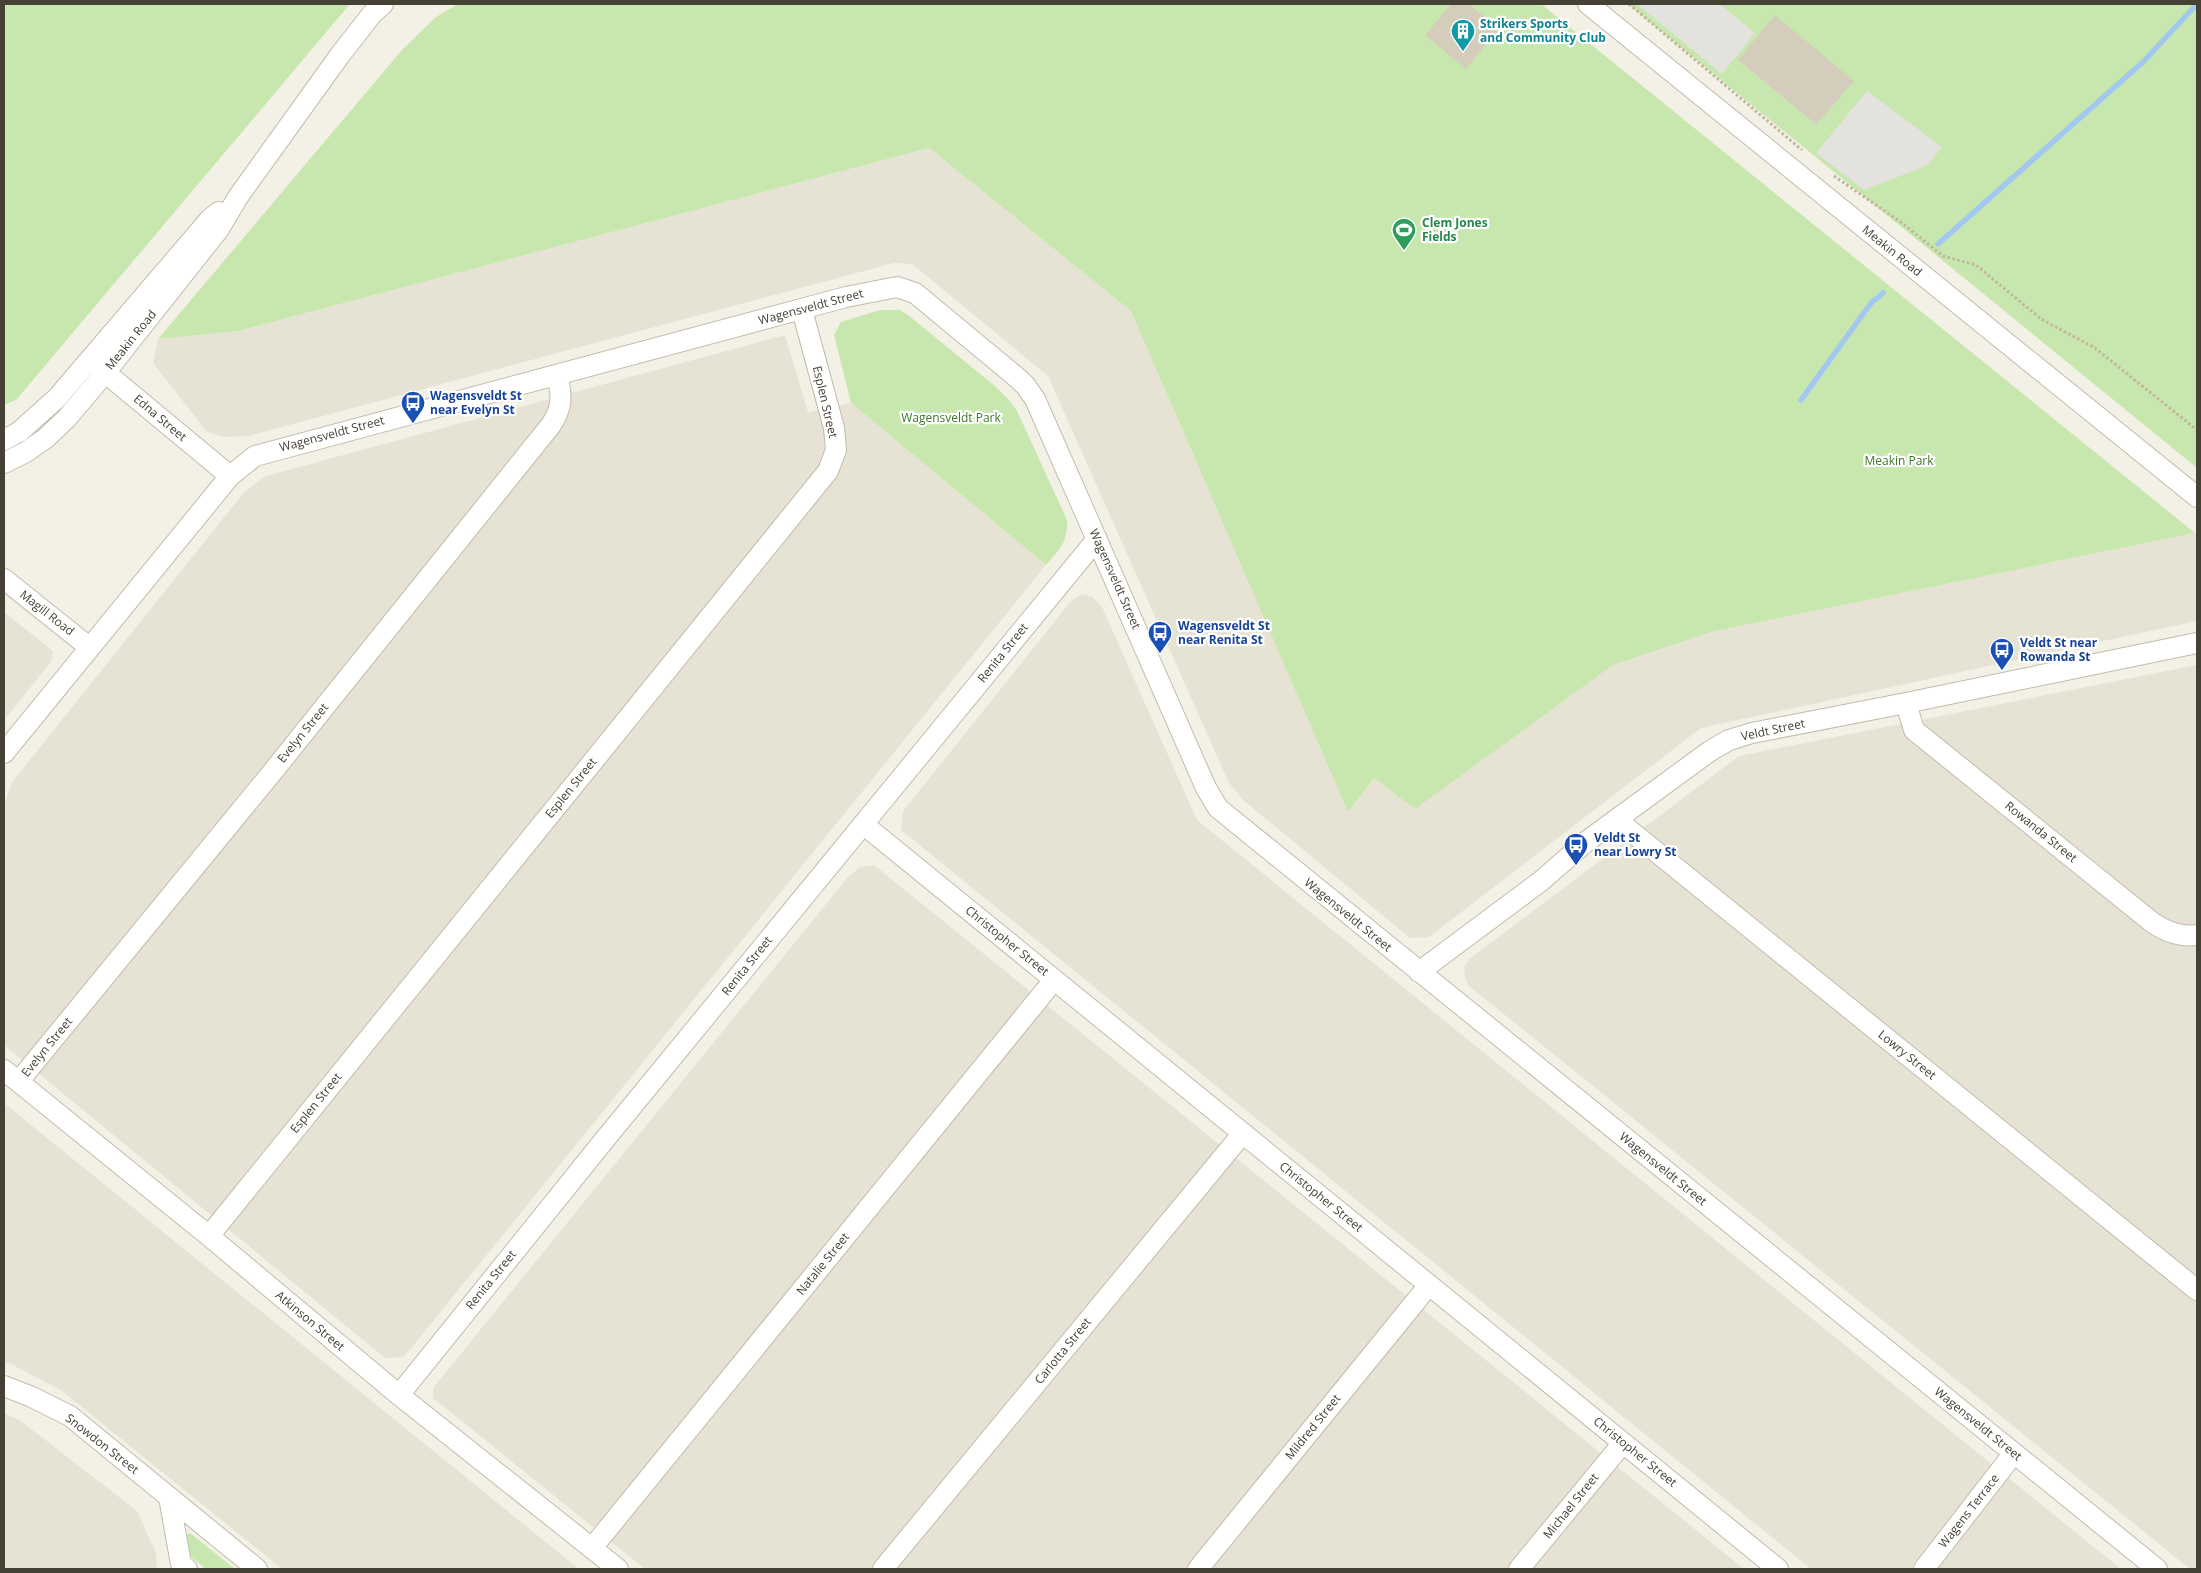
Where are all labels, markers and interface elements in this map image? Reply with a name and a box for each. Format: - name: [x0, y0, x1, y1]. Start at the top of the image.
- place label: Strikers Sports and Community Club: [1480, 15, 1606, 46]
- building icon: Strikers Sports and Community Club: [1450, 18, 1476, 52]
- place label: Clem Jones Fields: [1422, 214, 1488, 245]
- sports icon: Clem Jones Fields: [1391, 217, 1417, 251]
- street label: Meakin Road: [1859, 221, 1926, 280]
- street label: Wagensveldt Street: [756, 284, 865, 329]
- street label: Meakin Road: [101, 306, 160, 373]
- street label: Esplen Street: [809, 364, 842, 440]
- place label: Wagensveldt St near Evelyn St: [430, 387, 522, 418]
- street label: Edna Street: [130, 390, 191, 445]
- bus stop icon: Wagensveldt St near Evelyn St: [400, 390, 426, 424]
- park label: Wagensveldt Park: [901, 409, 1002, 426]
- street label: Wagensveldt Street: [277, 411, 386, 456]
- park label: Meakin Park: [1864, 452, 1934, 469]
- street label: Wagensveldt Street: [1086, 526, 1145, 632]
- street label: Magill Road: [17, 586, 78, 639]
- place label: Wagensveldt St near Renita St: [1178, 617, 1270, 648]
- street label: Renita Street: [973, 619, 1032, 686]
- bus stop icon: Wagensveldt St near Renita St: [1147, 620, 1173, 654]
- place label: Veldt St near Rowanda St: [2020, 634, 2098, 665]
- bus stop icon: Veldt St near Rowanda St: [1989, 637, 2015, 671]
- street label: Evelyn Street: [273, 699, 332, 766]
- street label: Veldt Street: [1739, 714, 1807, 745]
- street label: Esplen Street: [541, 754, 600, 822]
- street label: Rowanda Street: [2002, 797, 2081, 866]
- place label: Veldt St near Lowry St: [1594, 829, 1676, 860]
- bus stop icon: Veldt St near Lowry St: [1563, 832, 1589, 866]
- street label: Wagensveldt Street: [1301, 874, 1396, 955]
- street label: Christopher Street: [962, 902, 1053, 980]
- street label: Renita Street: [717, 932, 776, 999]
- street label: Evelyn Street: [17, 1013, 76, 1080]
- street label: Lowry Street: [1875, 1026, 1940, 1083]
- street label: Esplen Street: [286, 1069, 345, 1137]
- street label: Wagensveldt Street: [1616, 1128, 1711, 1209]
- street label: Christopher Street: [1276, 1158, 1367, 1236]
- street label: Natalie Street: [792, 1229, 853, 1299]
- street label: Renita Street: [461, 1246, 520, 1313]
- street label: Atkinson Street: [272, 1287, 349, 1355]
- street label: Carlotta Street: [1030, 1314, 1095, 1388]
- street label: Wagensveldt Street: [1931, 1383, 2026, 1464]
- street label: Mildred Street: [1281, 1390, 1344, 1463]
- street label: Snowdon Street: [62, 1410, 143, 1478]
- street label: Christopher Street: [1590, 1413, 1681, 1491]
- street label: Michael Street: [1539, 1469, 1602, 1542]
- street label: Wagens Terrace: [1934, 1470, 2003, 1551]

